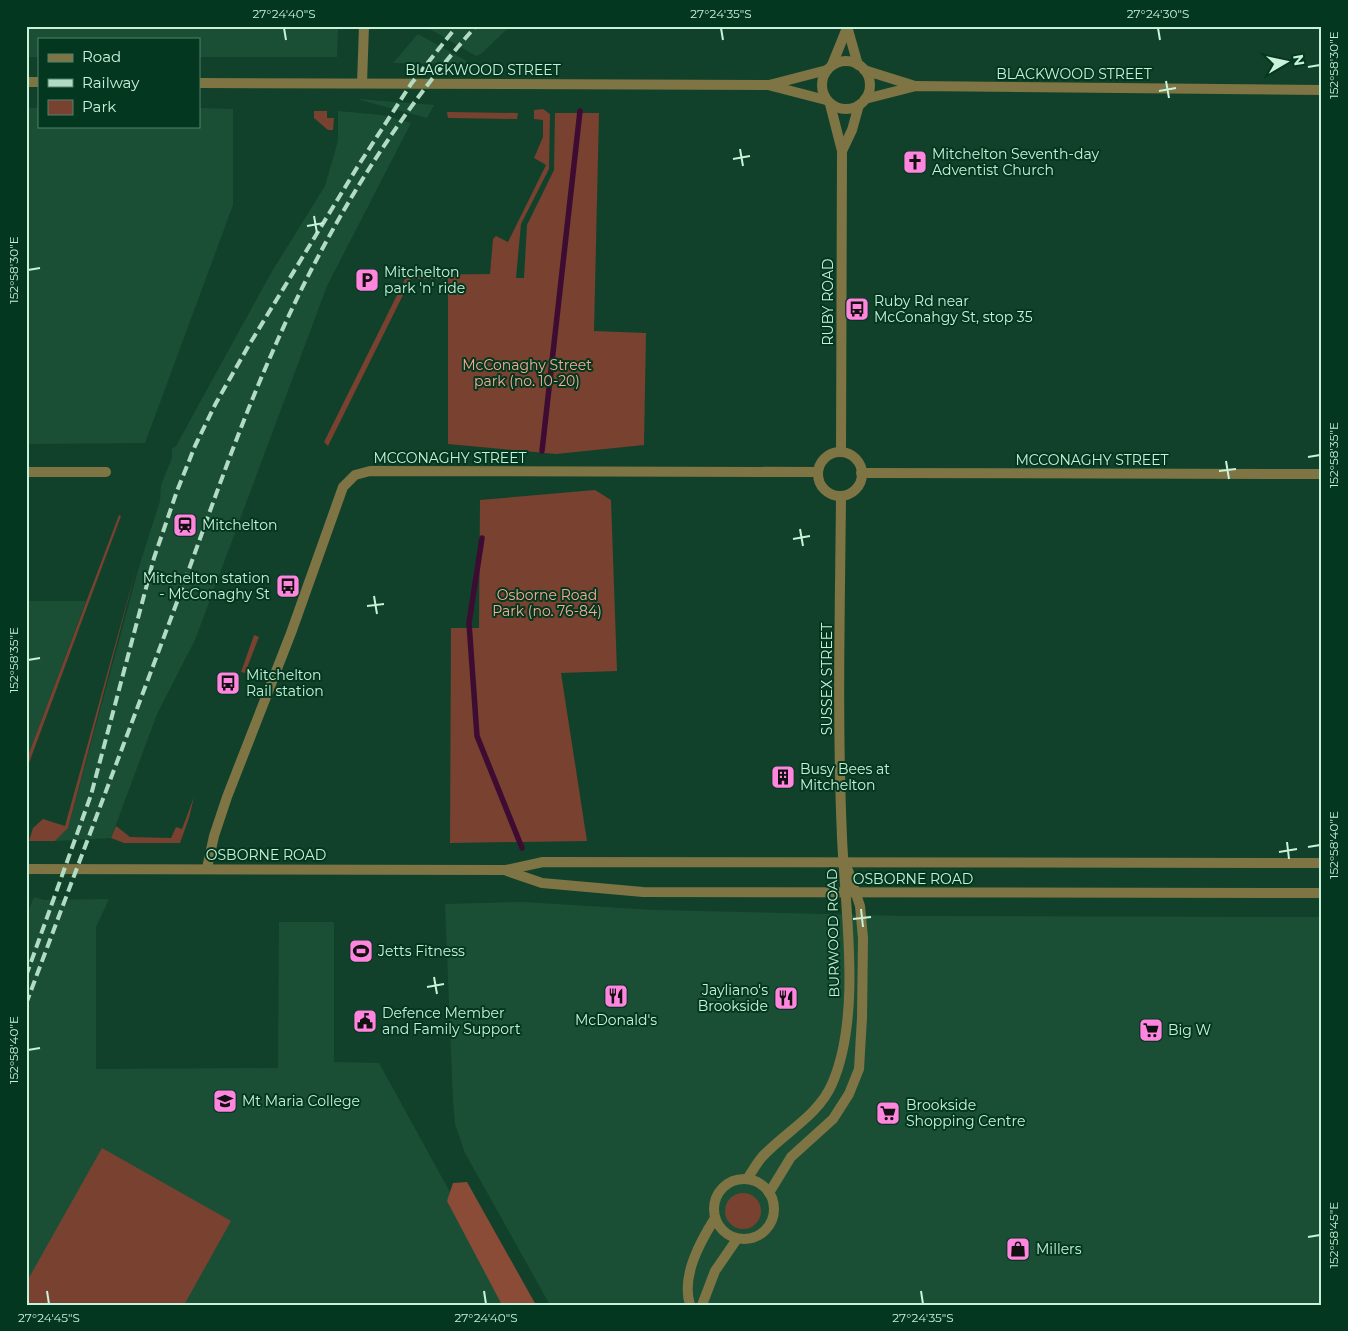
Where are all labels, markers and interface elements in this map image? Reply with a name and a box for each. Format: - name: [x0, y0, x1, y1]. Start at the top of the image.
- text: 27°24'40"S: [252, 6, 316, 21]
- text: 27°24'35"S: [690, 6, 752, 21]
- text: 27°24'30"S: [1127, 6, 1189, 21]
- text: 152°58'30"E: [1326, 31, 1341, 99]
- legend: [38, 38, 200, 128]
- north arrow: [1260, 38, 1310, 88]
- text: Road: [82, 47, 121, 66]
- text: N: [1289, 53, 1309, 67]
- street label: BLACKWOOD STREET: [405, 61, 561, 79]
- street label: BLACKWOOD STREET: [996, 65, 1152, 83]
- text: Railway: [82, 73, 140, 92]
- text: Park: [82, 97, 116, 116]
- place label: Mitchelton Seventh-day Adventist Church: [932, 145, 1099, 179]
- church icon: Mitchelton Seventh-day Adventist Church: [902, 149, 928, 175]
- text: 152°58'30"E: [6, 236, 21, 304]
- street label: RUBY ROAD: [819, 258, 837, 346]
- place label: Mitchelton park 'n' ride: [384, 263, 465, 297]
- parking icon: Mitchelton park 'n' ride: [354, 267, 380, 293]
- place label: Ruby Rd near McConahgy St, stop 35: [874, 292, 1033, 326]
- bus stop icon: Ruby Rd near McConahgy St, stop 35: [844, 296, 870, 322]
- park label: McConaghy Street park (no. 10-20): [462, 356, 592, 390]
- text: 152°58'35"E: [1326, 422, 1341, 488]
- street label: MCCONAGHY STREET: [373, 449, 527, 467]
- street label: MCCONAGHY STREET: [1015, 451, 1169, 469]
- station icon: Mitchelton: [172, 512, 198, 538]
- place label: Mitchelton: [202, 516, 277, 534]
- place label: Mitchelton station - McConaghy St: [143, 569, 270, 603]
- bus stop icon: Mitchelton station - McConaghy St: [275, 573, 301, 599]
- park label: Osborne Road Park (no. 76-84): [492, 586, 602, 620]
- street label: SUSSEX STREET: [818, 623, 836, 735]
- text: 152°58'35"E: [6, 627, 21, 693]
- place label: Mitchelton Rail station: [246, 666, 324, 700]
- bus stop icon: Mitchelton Rail station: [215, 670, 241, 696]
- place label: Busy Bees at Mitchelton: [800, 760, 890, 794]
- building icon: Busy Bees at Mitchelton: [770, 764, 796, 790]
- text: 152°58'40"E: [1326, 811, 1341, 879]
- street label: OSBORNE ROAD: [206, 846, 326, 864]
- street label: BURWOOD ROAD: [823, 868, 843, 998]
- street label: OSBORNE ROAD: [853, 870, 973, 888]
- sports icon: Jetts Fitness: [348, 938, 374, 964]
- place label: Jetts Fitness: [377, 942, 465, 960]
- place label: Jayliano's Brookside: [698, 981, 768, 1015]
- restaurant icon: McDonald's: [603, 983, 629, 1009]
- restaurant icon: Jayliano's Brookside: [773, 985, 799, 1011]
- place label: Defence Member and Family Support: [382, 1004, 521, 1038]
- public building icon: Defence Member and Family Support: [352, 1008, 378, 1034]
- place label: McDonald's: [575, 1011, 657, 1029]
- text: 152°58'40"E: [6, 1016, 21, 1084]
- supermarket icon: Big W: [1138, 1017, 1164, 1043]
- place label: Big W: [1168, 1021, 1212, 1039]
- school or university icon: Mt Maria College: [212, 1088, 238, 1114]
- place label: Mt Maria College: [242, 1092, 360, 1110]
- place label: Brookside Shopping Centre: [906, 1096, 1025, 1130]
- supermarket icon: Brookside Shopping Centre: [875, 1100, 901, 1126]
- text: 152°58'45"E: [1326, 1202, 1341, 1268]
- shop icon: Millers: [1005, 1236, 1031, 1262]
- place label: Millers: [1036, 1240, 1082, 1258]
- text: 27°24'45"S: [18, 1310, 80, 1325]
- text: 27°24'40"S: [454, 1310, 518, 1325]
- text: 27°24'35"S: [892, 1310, 954, 1325]

